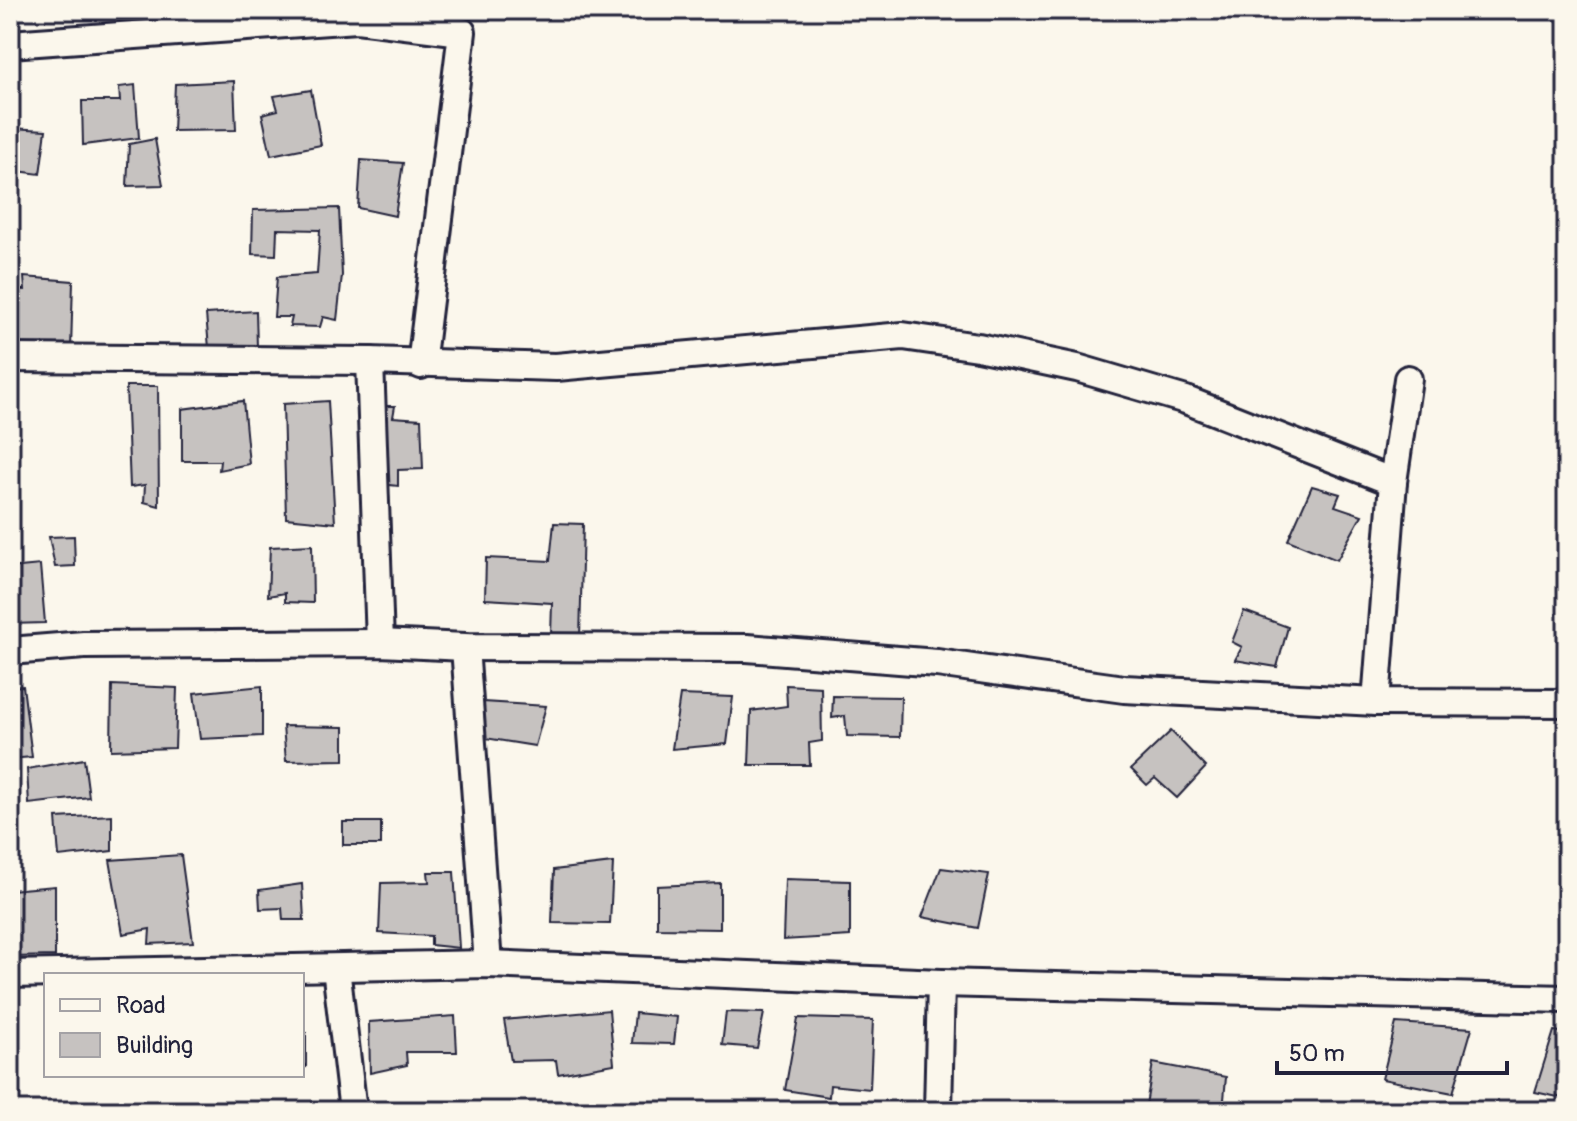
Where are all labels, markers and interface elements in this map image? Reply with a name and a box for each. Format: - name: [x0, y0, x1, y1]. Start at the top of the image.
- legend: [44, 973, 304, 1077]
- text: Road: [116, 991, 166, 1020]
- scale bar: [1277, 1025, 1507, 1075]
- text: Building: [116, 1031, 193, 1060]
- text: 50 m: [1289, 1039, 1345, 1068]

